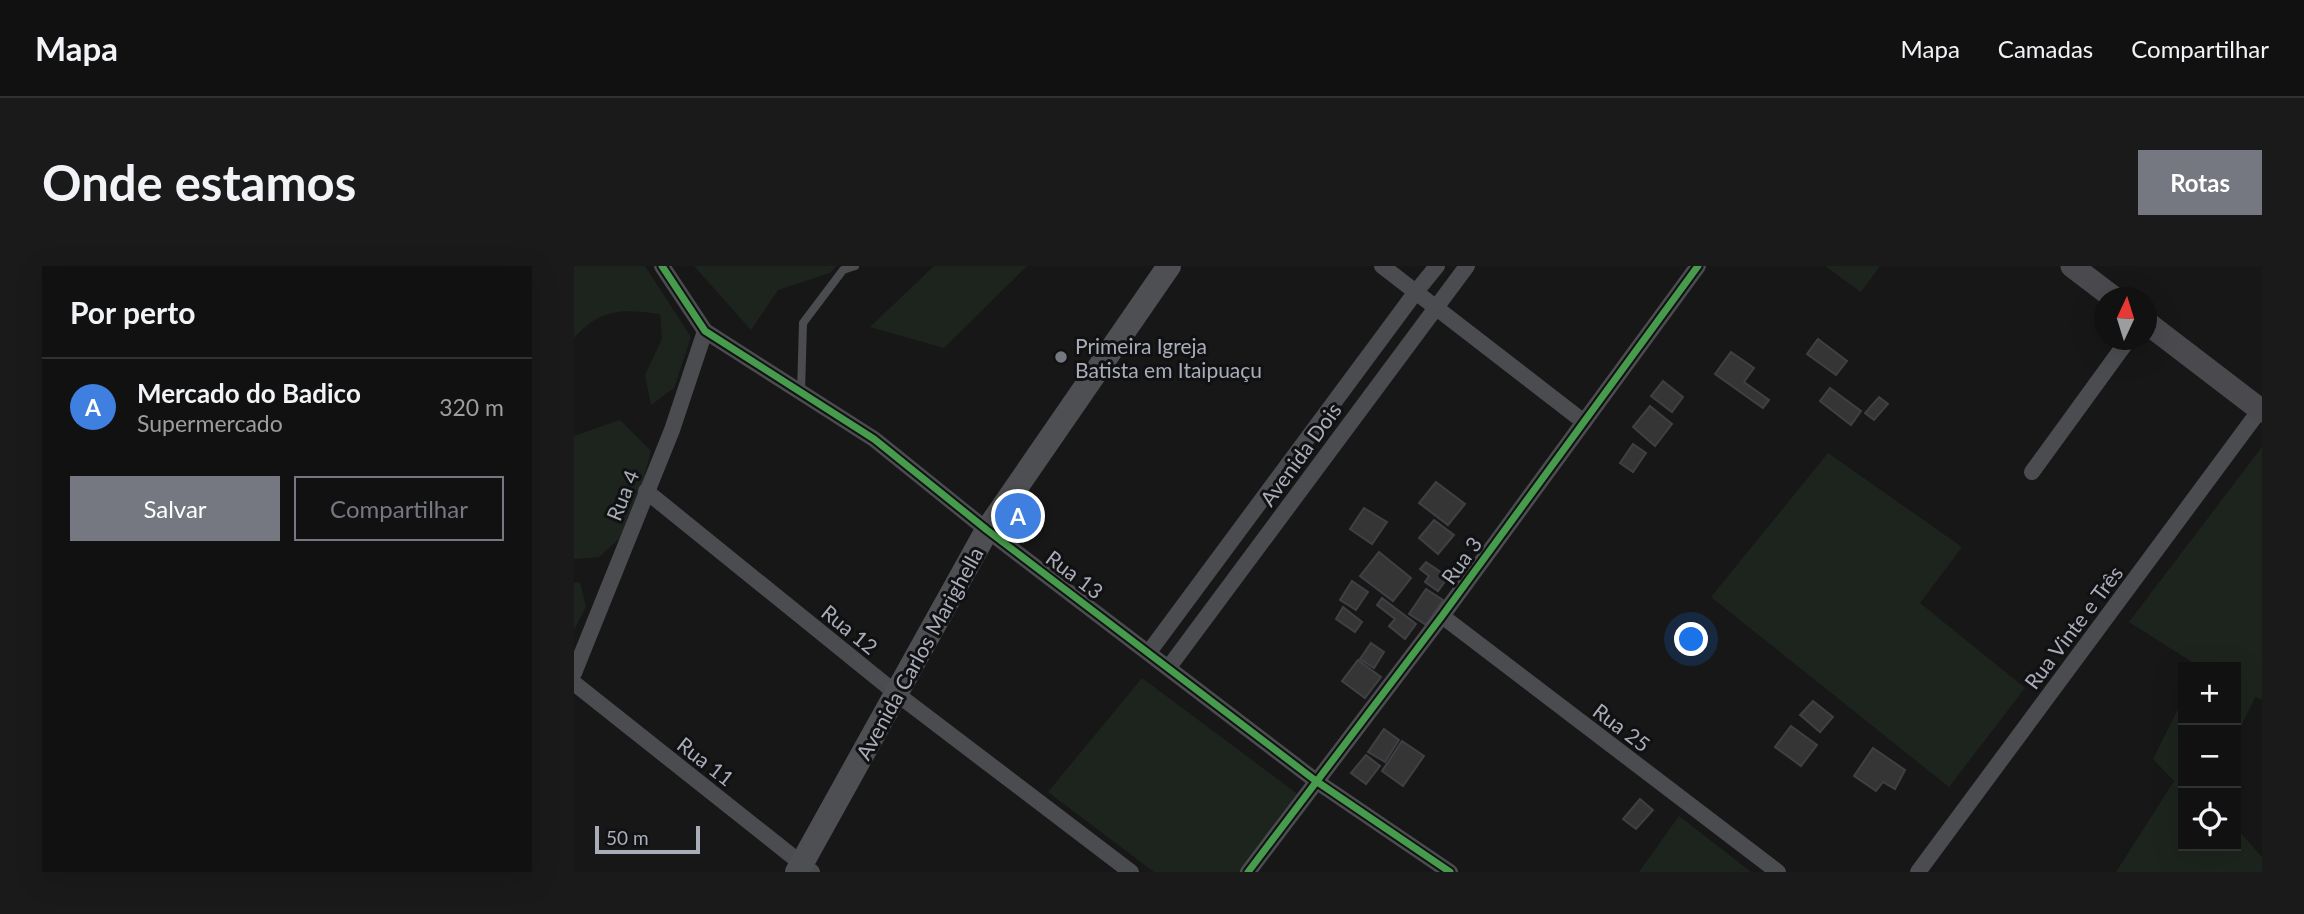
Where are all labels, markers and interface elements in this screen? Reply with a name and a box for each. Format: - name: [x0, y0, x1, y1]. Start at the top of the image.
- text: Mapa: [35, 28, 118, 68]
- text: Mapa: [1901, 34, 1960, 63]
- text: Camadas: [1998, 34, 2093, 63]
- text: Compartilhar: [2131, 34, 2269, 63]
- button: Rotas: [2138, 150, 2262, 215]
- text: Onde estamos: [42, 153, 356, 211]
- north arrow: [2094, 287, 2157, 350]
- text: Por perto: [70, 294, 195, 330]
- place label: Primeira Igreja Batista em Itaipuaçu: [1075, 333, 1262, 382]
- marker: Primeira Igreja Batista em Itaipuaçu: [1053, 349, 1069, 365]
- text: Mercado do Badico: [137, 377, 361, 409]
- text: A: [85, 393, 101, 421]
- text: 320 m: [439, 393, 504, 421]
- street label: Avenida Dois: [1254, 398, 1346, 510]
- text: Supermercado: [137, 409, 283, 437]
- street label: Rua 4: [601, 466, 643, 524]
- button: Salvar: [70, 476, 280, 541]
- button: Compartilhar: [294, 476, 504, 541]
- pin: A: [995, 490, 1041, 542]
- street label: Rua 3: [1435, 531, 1487, 589]
- street label: Avenida Carlos Marighella: [850, 542, 988, 764]
- street label: Rua 13: [1042, 545, 1108, 603]
- street label: Rua Vinte e Três: [2019, 561, 2127, 693]
- street label: Rua 12: [817, 599, 883, 659]
- your location: [1674, 622, 1708, 656]
- map controls: [2178, 662, 2241, 851]
- button: +: [2178, 662, 2241, 725]
- street label: Rua 25: [1589, 698, 1655, 756]
- button: −: [2178, 725, 2241, 788]
- street label: Rua 11: [673, 731, 739, 791]
- button: locate: [2178, 788, 2241, 851]
- scale bar: [595, 823, 700, 855]
- text: 50 m: [606, 826, 649, 849]

